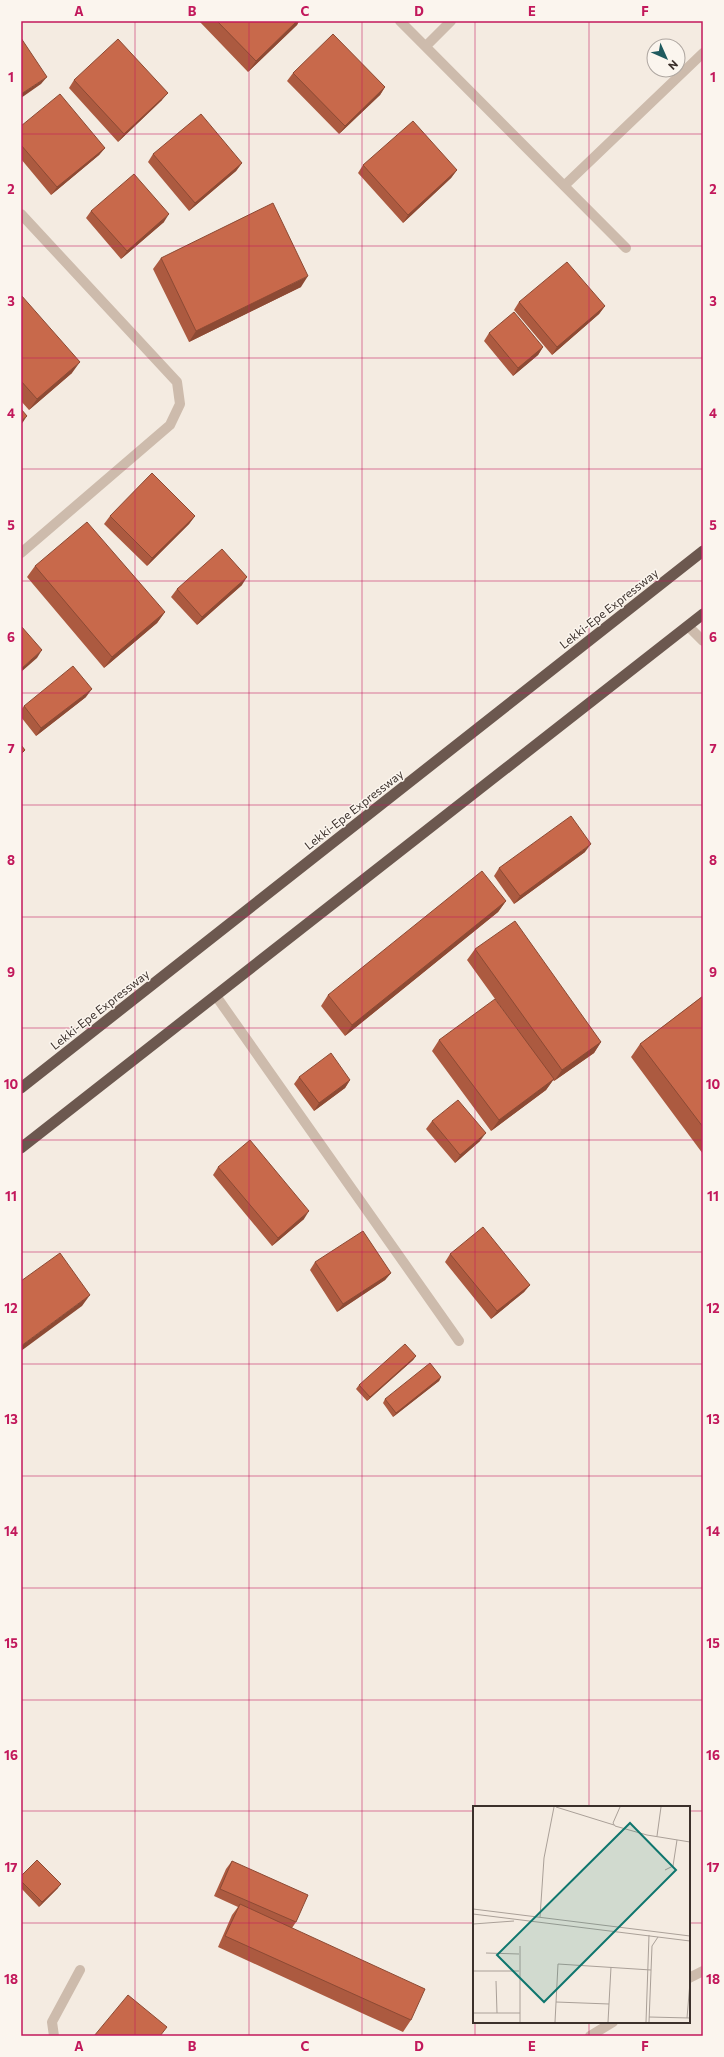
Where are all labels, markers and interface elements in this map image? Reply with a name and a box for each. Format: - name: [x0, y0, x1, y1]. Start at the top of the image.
- text: A: [74, 3, 84, 19]
- text: B: [188, 3, 197, 19]
- text: C: [301, 3, 310, 19]
- text: D: [414, 3, 424, 19]
- text: E: [528, 3, 536, 19]
- text: F: [641, 3, 649, 19]
- north arrow: [646, 38, 686, 78]
- text: N: [666, 58, 681, 73]
- text: 1: [8, 69, 14, 85]
- text: 1: [710, 69, 716, 85]
- text: 2: [7, 181, 15, 197]
- text: 2: [709, 181, 717, 197]
- text: 3: [7, 293, 15, 309]
- text: 3: [709, 293, 717, 309]
- text: 4: [7, 405, 15, 421]
- text: 4: [709, 405, 717, 421]
- text: 5: [7, 517, 15, 533]
- text: 5: [709, 517, 717, 533]
- street label: Lekki-Epe Expressway: [556, 565, 661, 651]
- text: 6: [7, 629, 15, 645]
- text: 6: [709, 629, 717, 645]
- text: 7: [7, 740, 15, 756]
- text: 7: [709, 740, 717, 756]
- street label: Lekki-Epe Expressway: [301, 766, 406, 852]
- text: 8: [7, 852, 15, 868]
- text: 8: [709, 852, 717, 868]
- text: 9: [7, 964, 15, 980]
- text: 9: [709, 964, 717, 980]
- street label: Lekki-Epe Expressway: [47, 966, 152, 1052]
- text: 10: [4, 1076, 19, 1092]
- text: 10: [706, 1076, 721, 1092]
- text: 11: [5, 1188, 17, 1204]
- text: 11: [707, 1188, 719, 1204]
- text: 12: [4, 1300, 18, 1316]
- text: 12: [706, 1300, 720, 1316]
- text: 13: [4, 1411, 18, 1427]
- text: 13: [706, 1411, 720, 1427]
- text: 14: [4, 1523, 18, 1539]
- text: 14: [706, 1523, 720, 1539]
- text: 15: [4, 1635, 18, 1651]
- text: 15: [706, 1635, 720, 1651]
- text: 16: [4, 1747, 18, 1763]
- text: 16: [706, 1747, 720, 1763]
- inset map: [473, 1806, 690, 2023]
- text: 17: [4, 1859, 18, 1875]
- text: 17: [706, 1859, 720, 1875]
- text: 18: [4, 1971, 18, 1987]
- text: 18: [706, 1971, 720, 1987]
- text: A: [74, 2038, 84, 2054]
- text: B: [188, 2038, 197, 2054]
- text: C: [301, 2038, 310, 2054]
- text: D: [414, 2038, 424, 2054]
- text: E: [528, 2038, 536, 2054]
- text: F: [641, 2038, 649, 2054]

